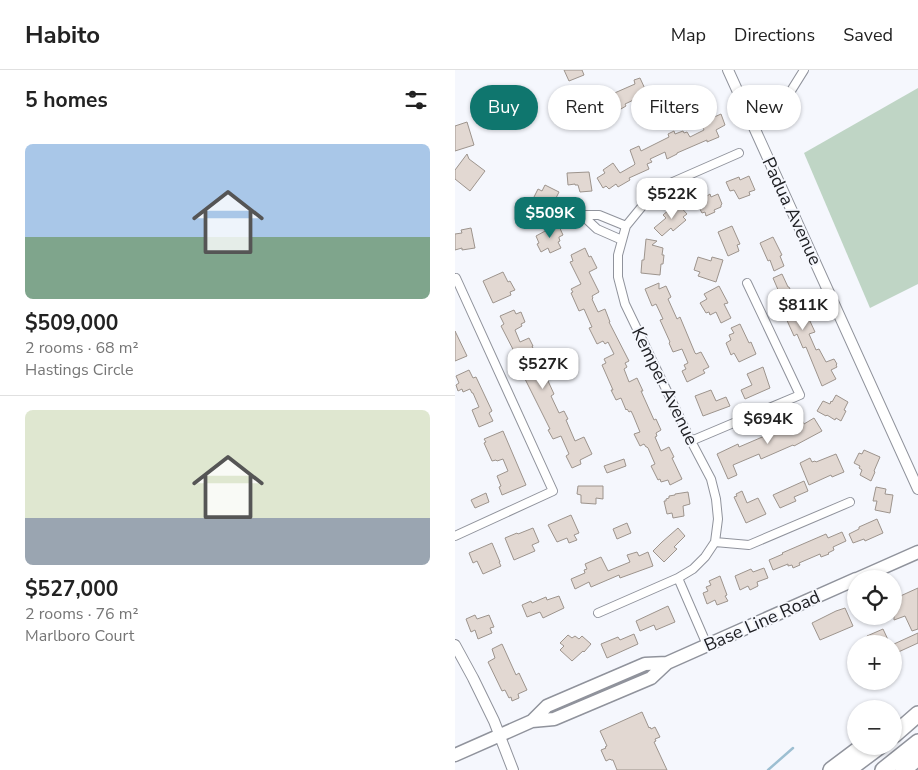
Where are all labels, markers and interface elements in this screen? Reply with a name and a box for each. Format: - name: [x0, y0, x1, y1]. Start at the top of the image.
- text: Habito: [25, 19, 100, 51]
- text: Map: [671, 23, 706, 47]
- text: Directions: [734, 23, 815, 47]
- text: Saved: [843, 23, 893, 47]
- chip: Buy: [470, 85, 538, 130]
- chip: Rent: [548, 85, 621, 130]
- chip: Filters: [631, 85, 717, 130]
- chip: New: [727, 85, 801, 130]
- text: 5 homes: [25, 86, 108, 114]
- icon: filters: [402, 86, 430, 114]
- street label: Padua Avenue: [757, 153, 827, 269]
- icon: home: [183, 177, 273, 267]
- pin: $522K: [637, 178, 707, 220]
- text: $522K: [647, 183, 697, 205]
- pin: $509K: [515, 196, 585, 239]
- text: $509K: [525, 202, 575, 224]
- pin: $811K: [768, 288, 838, 331]
- text: $811K: [778, 294, 828, 316]
- text: $509,000: [25, 309, 118, 337]
- street label: Kemper Avenue: [626, 323, 704, 449]
- text: 2 rooms · 68 m²: [25, 337, 138, 359]
- pin: $527K: [508, 348, 578, 390]
- text: $527K: [518, 353, 568, 375]
- text: Hastings Circle: [25, 359, 134, 381]
- pin: $694K: [733, 402, 803, 445]
- text: $694K: [743, 408, 793, 430]
- icon: home: [183, 442, 273, 532]
- map controls: [847, 570, 902, 755]
- button: locate: [847, 570, 902, 625]
- text: $527,000: [25, 575, 118, 603]
- street label: Base Line Road: [700, 585, 824, 657]
- text: 2 rooms · 76 m²: [25, 603, 138, 625]
- text: Marlboro Court: [25, 625, 134, 647]
- button: +: [847, 635, 902, 690]
- button: −: [847, 700, 902, 755]

